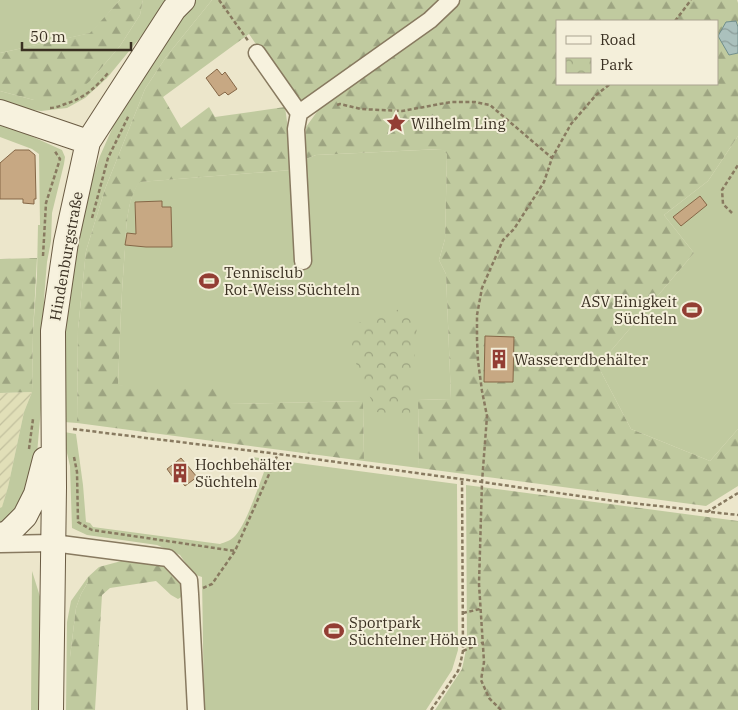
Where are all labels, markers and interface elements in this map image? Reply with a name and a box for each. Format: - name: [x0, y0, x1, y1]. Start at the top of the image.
- scale bar: [22, 20, 131, 52]
- legend: [556, 20, 718, 85]
- text: 50 m: [30, 27, 66, 46]
- text: Road: [600, 30, 636, 49]
- text: Park: [600, 55, 633, 74]
- place icon: Wilhelm Ling: [385, 112, 407, 134]
- place label: Wilhelm Ling: [411, 114, 506, 133]
- street label: Hindenburgstraße: [45, 190, 87, 322]
- place label: Tennisclub Rot-Weiss Süchteln: [224, 263, 361, 299]
- sports icon: Tennisclub Rot-Weiss Süchteln: [198, 270, 220, 292]
- place label: ASV Einigkeit Süchteln: [581, 292, 677, 328]
- sports icon: ASV Einigkeit Süchteln: [681, 299, 703, 321]
- building icon: Wassererdbehälter: [488, 348, 510, 370]
- place label: Wassererdbehälter: [514, 350, 648, 369]
- place label: Hochbehälter Süchteln: [195, 455, 292, 491]
- building icon: Hochbehälter Süchteln: [169, 462, 191, 484]
- place label: Sportpark Süchtelner Höhen: [349, 613, 477, 649]
- sports icon: Sportpark Süchtelner Höhen: [323, 620, 345, 642]

